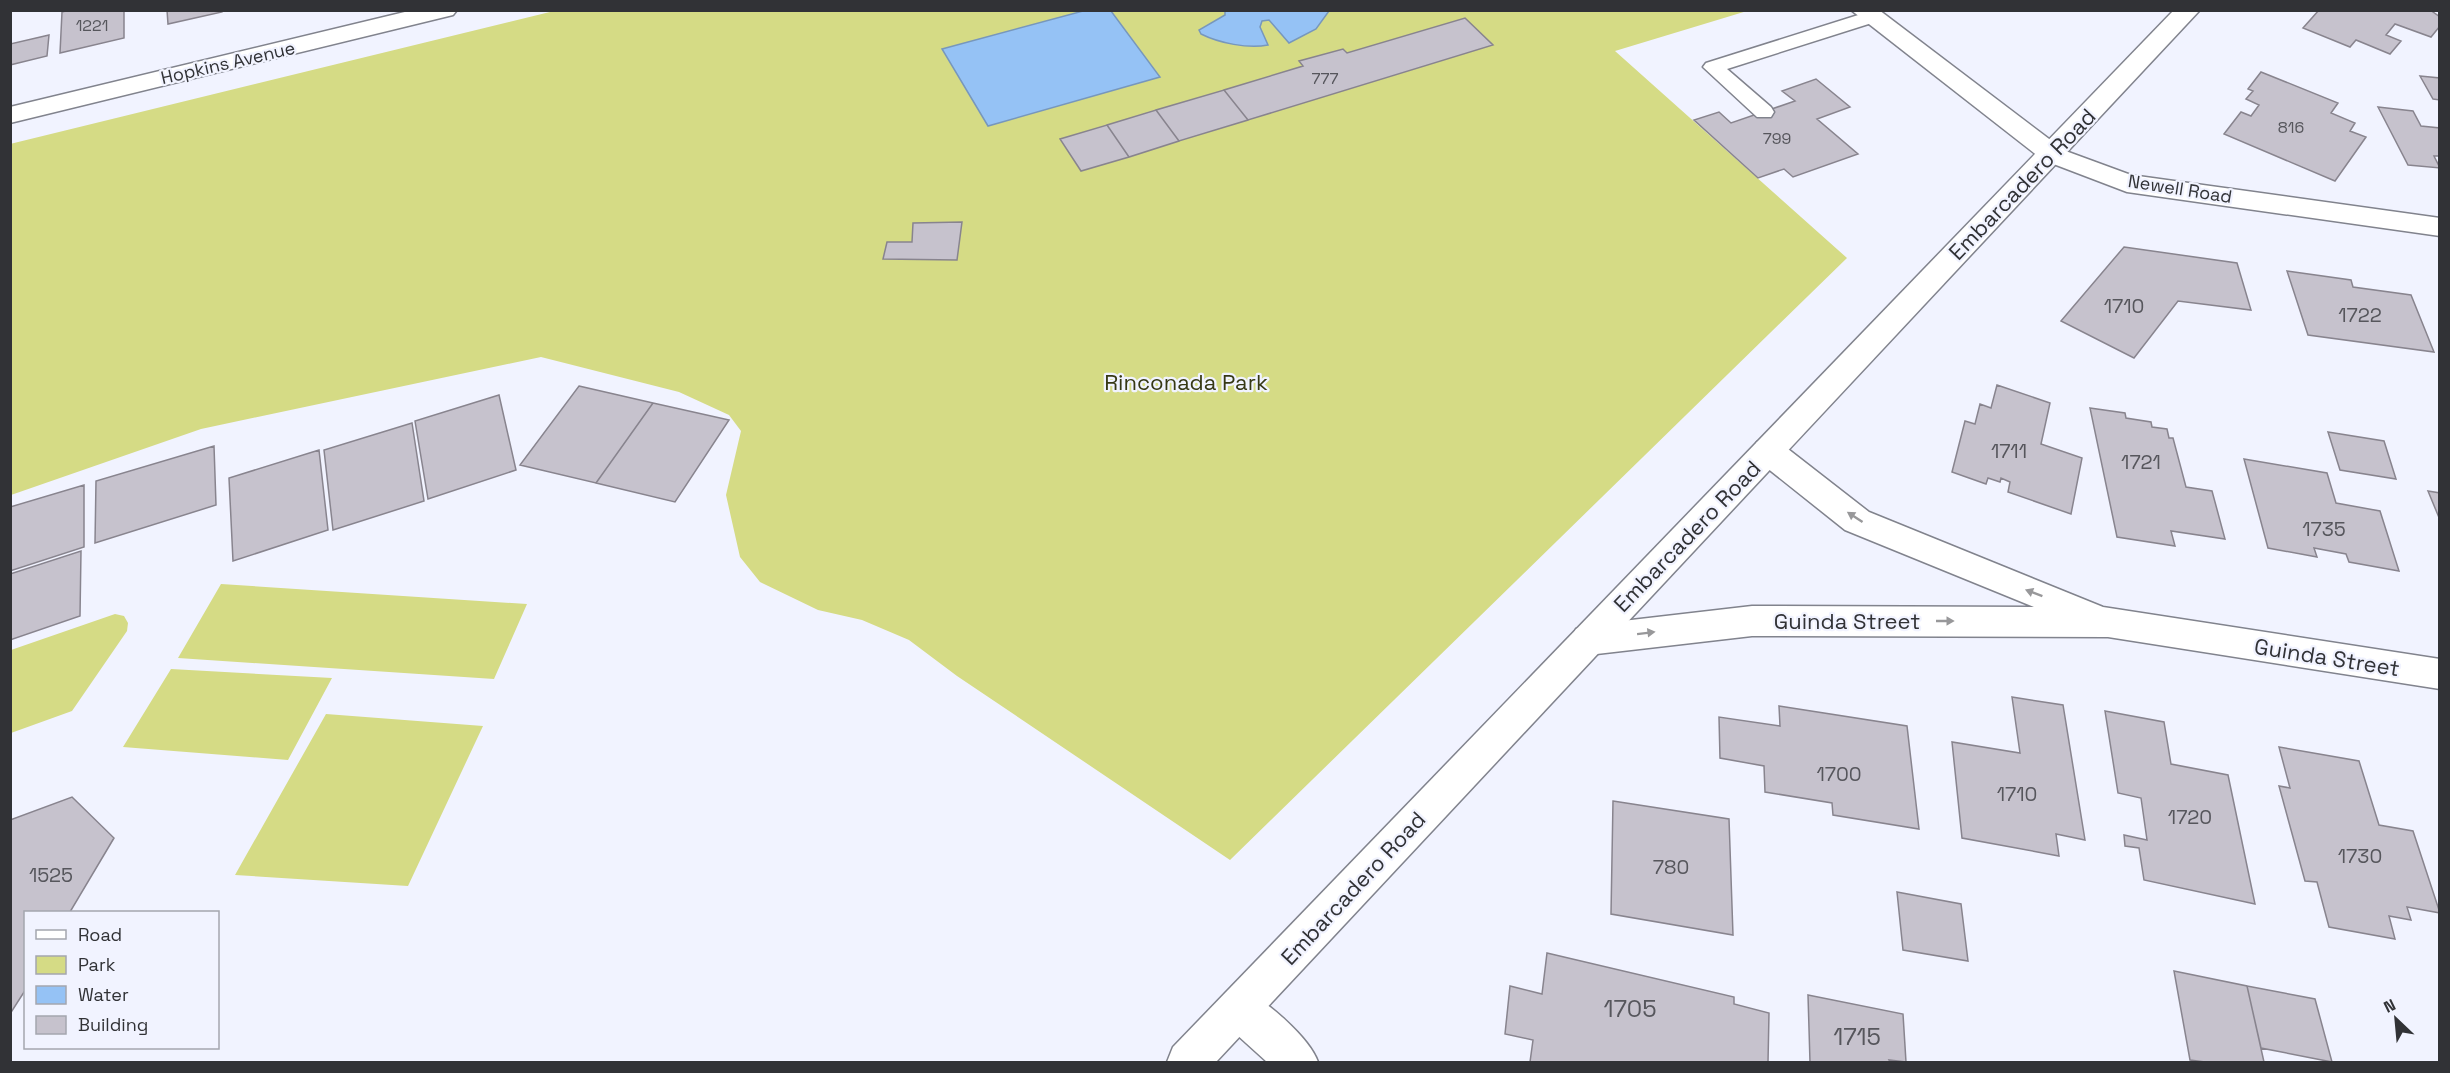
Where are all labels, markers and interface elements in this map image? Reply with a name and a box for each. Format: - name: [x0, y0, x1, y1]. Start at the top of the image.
- house number: 1221: [76, 15, 108, 36]
- street label: Hopkins Avenue: [159, 36, 297, 89]
- house number: 777: [1311, 68, 1339, 89]
- street label: Embarcadero Road: [1943, 102, 2101, 266]
- house number: 816: [2278, 117, 2304, 138]
- house number: 799: [1763, 128, 1791, 149]
- street label: Newell Road: [2126, 169, 2234, 208]
- house number: 1710: [2104, 293, 2144, 319]
- house number: 1722: [2338, 302, 2382, 328]
- park label: Rinconada Park: [1104, 368, 1268, 396]
- house number: 1711: [1991, 438, 2027, 464]
- house number: 1721: [2121, 449, 2161, 475]
- street label: Embarcadero Road: [1608, 454, 1766, 618]
- one-way arrow: [1846, 512, 1863, 523]
- house number: 1735: [2302, 516, 2346, 542]
- one-way arrow: [2025, 588, 2043, 597]
- street label: Guinda Street: [1774, 607, 1920, 635]
- one-way arrow: [1936, 617, 1955, 626]
- one-way arrow: [1636, 628, 1655, 637]
- street label: Guinda Street: [2252, 632, 2402, 682]
- house number: 1700: [1816, 761, 1862, 787]
- house number: 1710: [1997, 781, 2037, 807]
- house number: 1720: [2168, 804, 2212, 830]
- street label: Embarcadero Road: [1275, 805, 1431, 971]
- house number: 1730: [2338, 843, 2382, 869]
- house number: 780: [1653, 854, 1689, 880]
- house number: 1525: [29, 862, 73, 888]
- legend: [24, 911, 219, 1049]
- text: Road: [78, 923, 122, 946]
- text: Park: [78, 953, 116, 976]
- text: Water: [78, 983, 129, 1006]
- north arrow: [2366, 989, 2426, 1049]
- house number: 1705: [1603, 993, 1657, 1024]
- text: N: [2380, 994, 2399, 1018]
- text: Building: [78, 1013, 148, 1036]
- house number: 1715: [1833, 1021, 1881, 1052]

